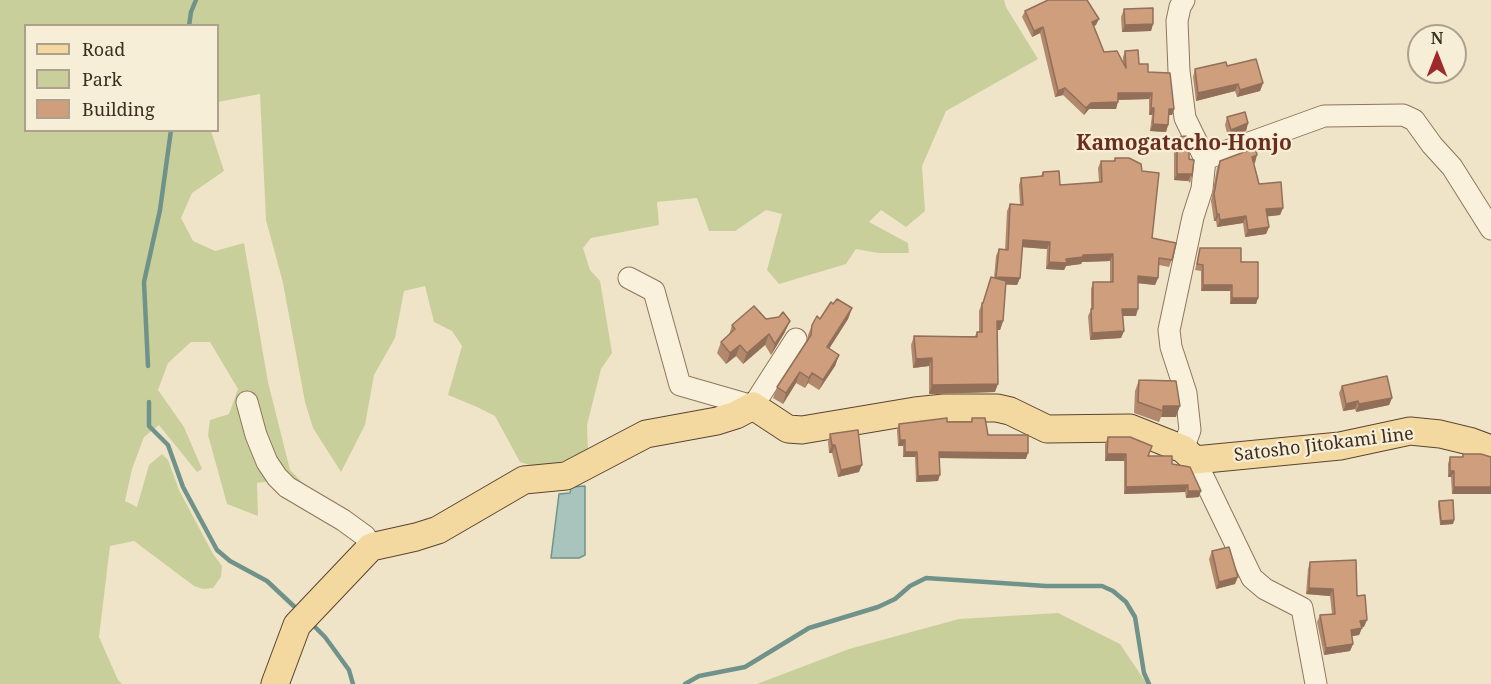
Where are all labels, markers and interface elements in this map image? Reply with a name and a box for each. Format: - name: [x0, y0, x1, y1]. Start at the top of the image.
- legend: [24, 24, 219, 132]
- north arrow: [1407, 24, 1467, 84]
- text: N: [1431, 27, 1443, 49]
- text: Road: [82, 37, 125, 61]
- text: Park: [82, 67, 122, 91]
- text: Building: [82, 97, 155, 121]
- district label: Kamogatacho-Honjo: [1076, 131, 1292, 157]
- street label: Satosho Jitokami line: [1233, 423, 1415, 467]

